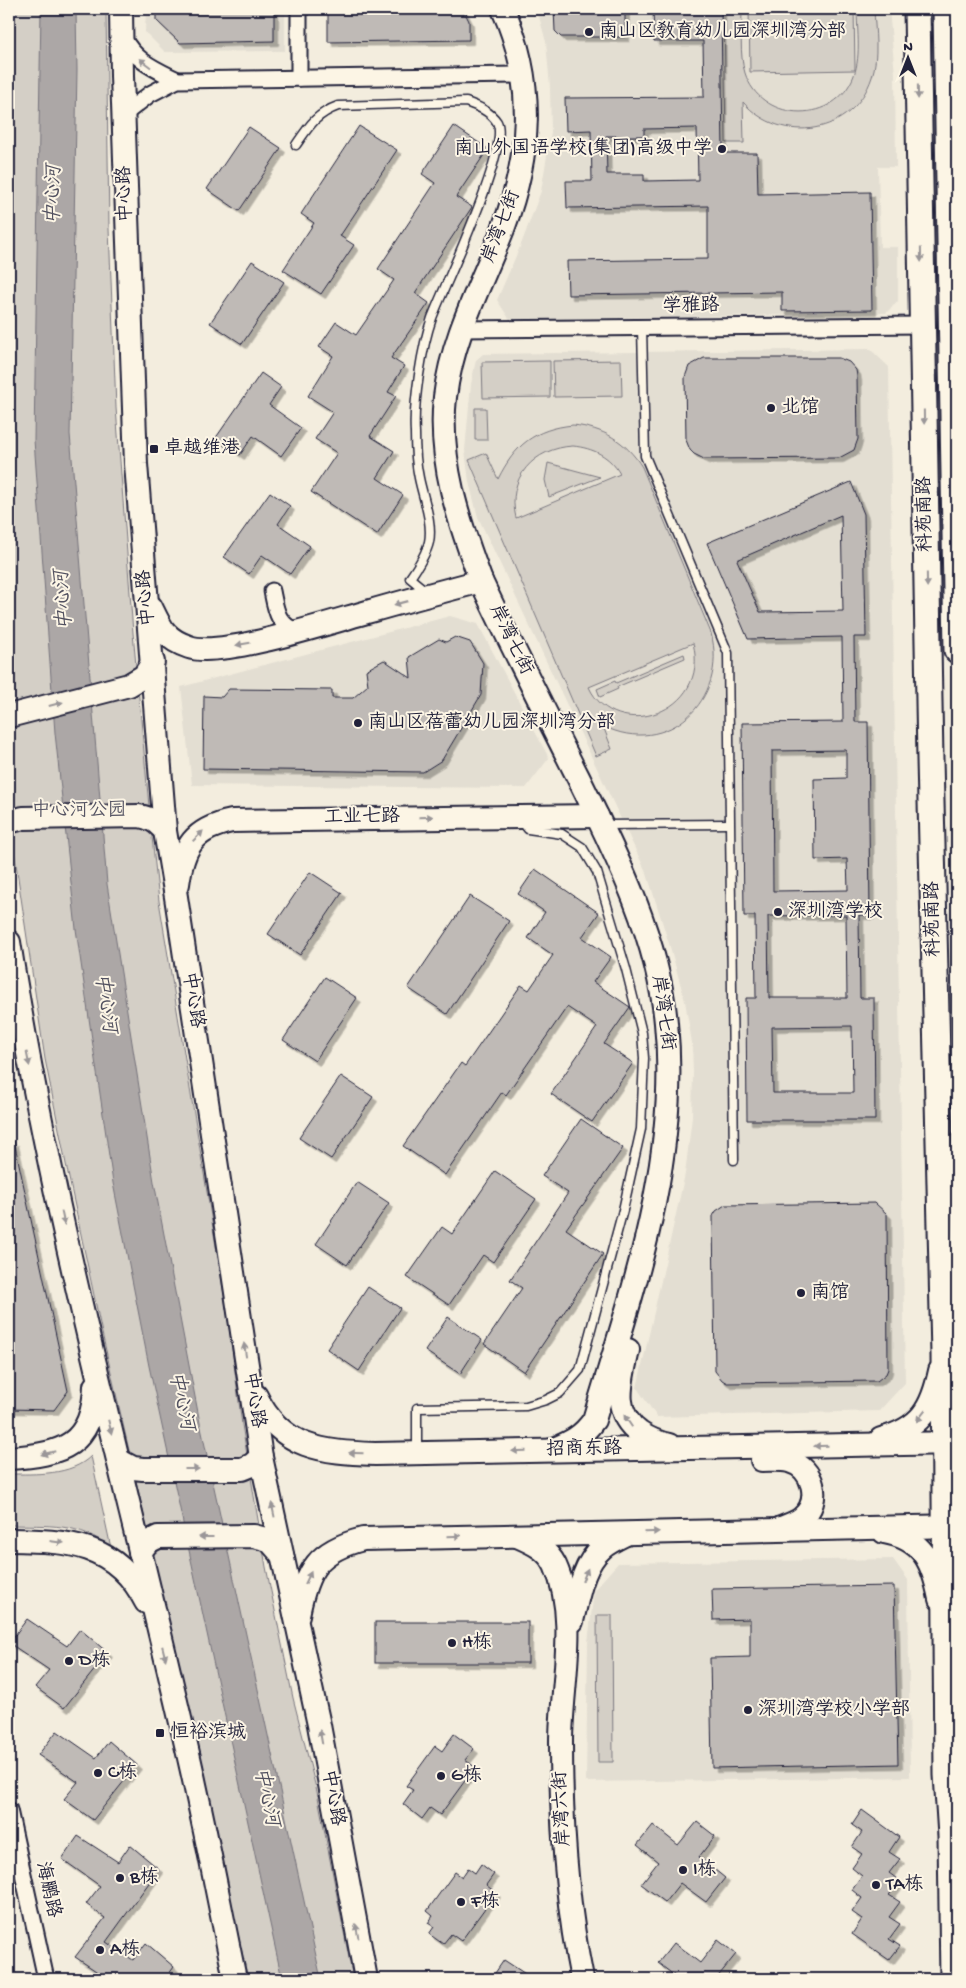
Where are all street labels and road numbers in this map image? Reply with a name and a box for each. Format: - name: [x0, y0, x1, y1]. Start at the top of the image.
- street label: 中心路: [113, 165, 138, 223]
- street label: 岸湾七街: [477, 187, 526, 267]
- street label: 学雅路: [662, 294, 720, 319]
- street label: 科苑南路: [913, 476, 938, 552]
- street label: 中心路: [132, 569, 161, 627]
- street label: 岸湾七街: [483, 600, 538, 679]
- street label: 工业七路: [324, 805, 400, 830]
- street label: 科苑南路: [921, 881, 946, 957]
- street label: 中心路: [176, 970, 209, 1030]
- street label: 岸湾七街: [645, 974, 680, 1052]
- street label: 中心路: [237, 1370, 270, 1430]
- street label: 招商东路: [546, 1437, 622, 1462]
- street label: 中心路: [316, 1768, 349, 1828]
- street label: 岸湾六街: [549, 1770, 576, 1848]
- street label: 海鹏路: [29, 1859, 66, 1920]

